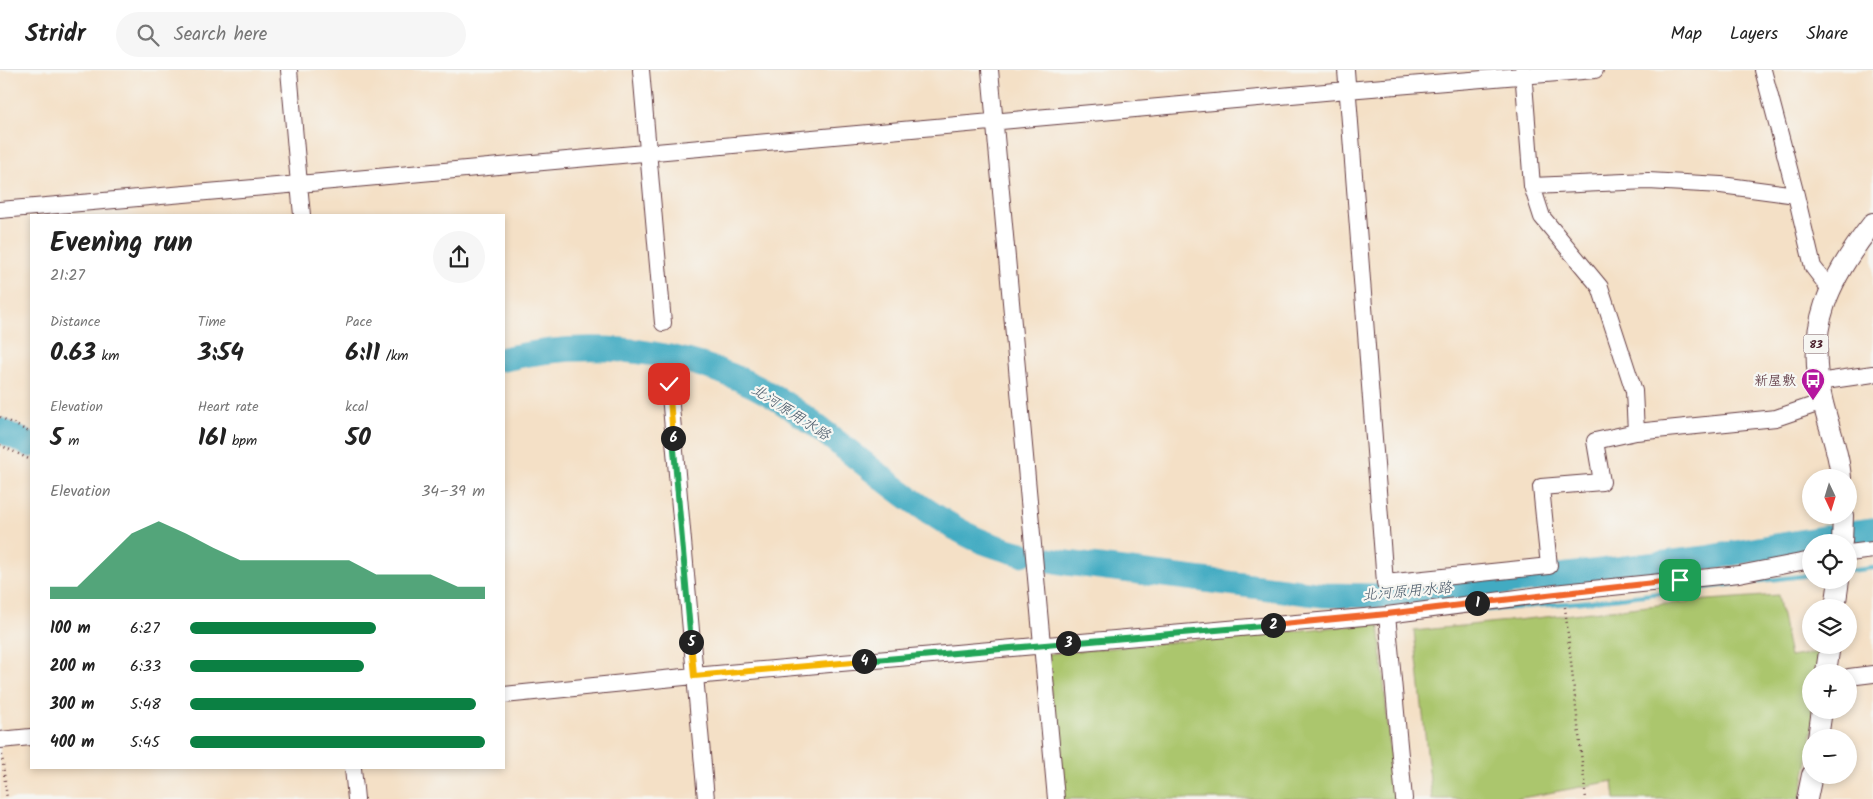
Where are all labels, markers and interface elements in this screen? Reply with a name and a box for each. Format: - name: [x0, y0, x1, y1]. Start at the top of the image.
- search box: [116, 12, 466, 57]
- text: Stridr: [25, 15, 86, 54]
- text: Search here: [174, 20, 267, 50]
- text: Map: [1671, 20, 1702, 49]
- text: Layers: [1730, 20, 1778, 49]
- text: Share: [1806, 20, 1848, 49]
- icon: search: [134, 21, 162, 49]
- text: Evening run: [50, 221, 193, 266]
- button: share: [433, 231, 485, 283]
- text: 21:27: [50, 263, 85, 288]
- text: Distance: [50, 311, 100, 333]
- text: Time: [198, 311, 226, 333]
- text: Pace: [345, 311, 372, 333]
- text: 0.63: [50, 333, 96, 373]
- text: 3:54: [198, 333, 244, 373]
- text: 6:11: [345, 333, 380, 373]
- road number: 83: [1804, 334, 1828, 354]
- text: km: [96, 345, 119, 367]
- text: /km: [380, 345, 408, 367]
- pin: [648, 363, 690, 405]
- bus stop icon: 新屋敷: [1800, 367, 1826, 401]
- icon: check: [655, 370, 683, 398]
- place label: 新屋敷: [1754, 370, 1796, 392]
- water label: 北河原用水路: [746, 378, 836, 448]
- text: Elevation: [50, 396, 103, 418]
- text: Heart rate: [198, 396, 259, 418]
- text: kcal: [345, 396, 368, 418]
- text: 5: [50, 418, 63, 458]
- text: 161: [198, 418, 226, 458]
- text: 50: [345, 418, 371, 458]
- pin: 6: [660, 426, 686, 450]
- text: 6: [670, 427, 677, 449]
- text: m: [63, 430, 79, 452]
- text: bpm: [226, 430, 257, 452]
- north arrow: [1802, 469, 1858, 524]
- map controls: [1802, 469, 1857, 784]
- text: Elevation: [50, 479, 111, 504]
- text: 34–39 m: [421, 479, 485, 504]
- button: locate: [1802, 534, 1857, 589]
- pin: [1659, 559, 1701, 601]
- icon: arrive: [1666, 566, 1694, 594]
- water label: 北河原用水路: [1361, 576, 1454, 608]
- pin: 1: [1464, 590, 1490, 616]
- text: 1: [1475, 592, 1480, 614]
- button: layers: [1802, 599, 1857, 654]
- pin: 2: [1260, 612, 1286, 638]
- text: 2: [1269, 614, 1278, 636]
- text: 100 m: [50, 616, 91, 641]
- text: 6:27: [130, 616, 160, 641]
- pin: 5: [678, 630, 704, 654]
- pin: 3: [1056, 630, 1080, 656]
- text: 5: [688, 631, 695, 653]
- text: 3: [1065, 632, 1072, 654]
- pin: 4: [852, 648, 876, 674]
- text: 4: [861, 650, 868, 672]
- text: 200 m: [50, 654, 95, 679]
- text: 6:33: [130, 654, 161, 679]
- button: +: [1802, 664, 1857, 719]
- text: 300 m: [50, 692, 94, 717]
- text: 5:48: [130, 692, 161, 717]
- button: −: [1802, 729, 1857, 784]
- text: 400 m: [50, 730, 94, 755]
- text: 5:45: [130, 730, 160, 755]

